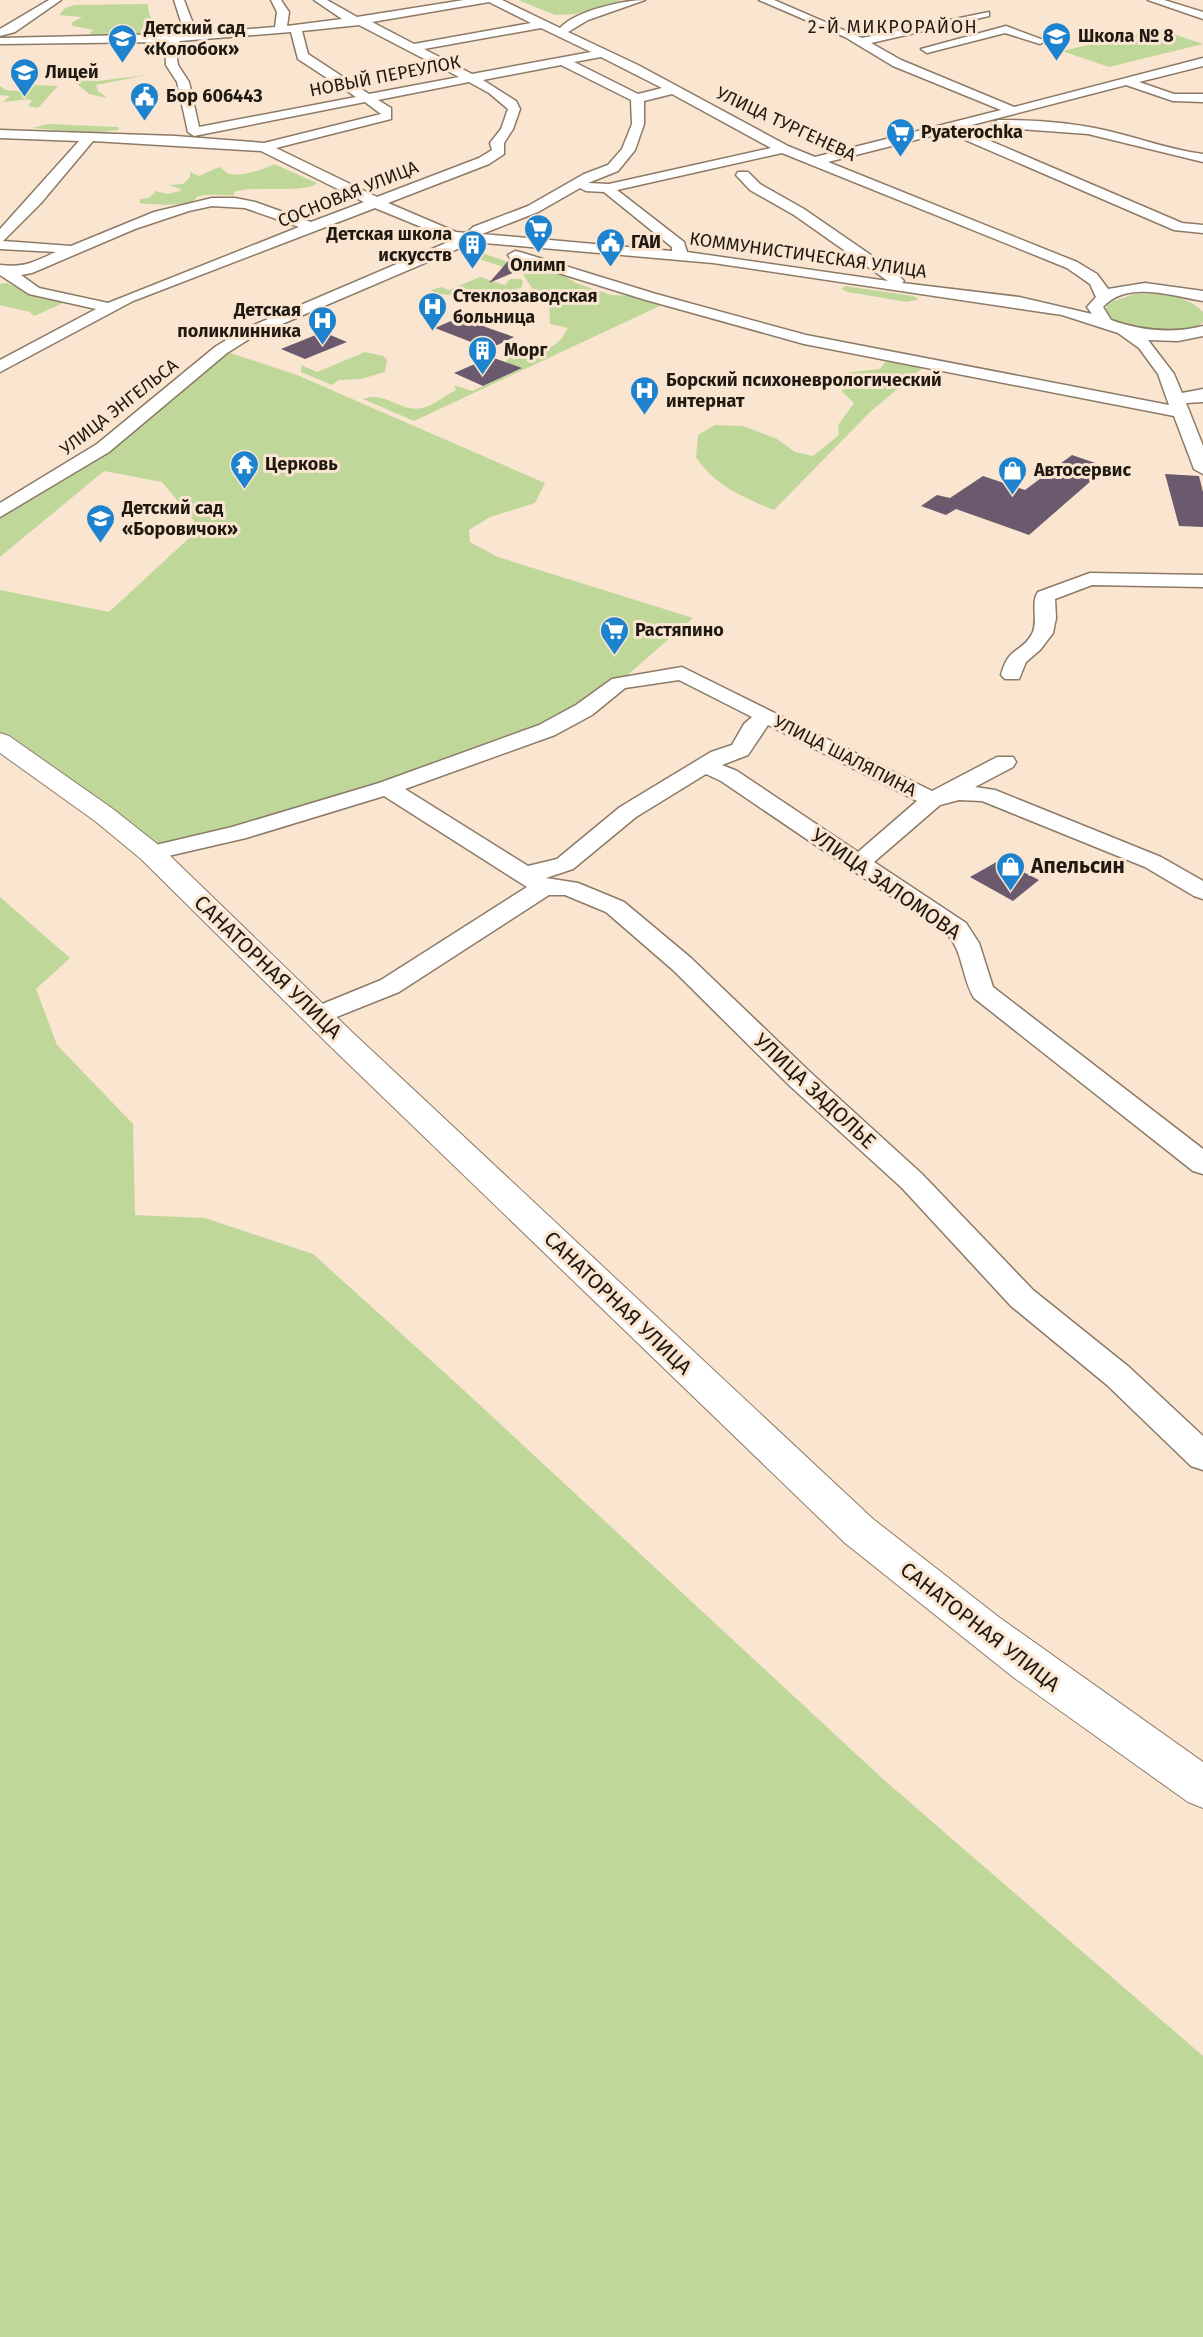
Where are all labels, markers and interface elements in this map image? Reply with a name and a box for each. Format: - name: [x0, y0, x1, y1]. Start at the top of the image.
- district label: 2-Й МИКРОРАЙОН: [808, 16, 978, 38]
- place label: Детский сад «Колобок»: [143, 17, 245, 60]
- school or university icon: Школа № 8: [1041, 20, 1073, 62]
- school or university icon: Детский сад «Колобок»: [107, 22, 139, 64]
- place label: Школа № 8: [1078, 25, 1174, 47]
- street label: НОВЫЙ ПЕРЕУЛОК: [308, 50, 463, 101]
- school or university icon: Лицей: [8, 56, 40, 98]
- place label: Лицей: [45, 61, 99, 83]
- public building icon: Бор 606443: [129, 80, 161, 122]
- street label: УЛИЦА ТУРГЕНЕВА: [713, 82, 860, 166]
- place label: Бор 606443: [166, 85, 263, 107]
- supermarket icon: Pyaterochka: [884, 116, 916, 158]
- place label: Pyaterochka: [921, 121, 1023, 143]
- street label: СОСНОВАЯ УЛИЦА: [275, 156, 422, 232]
- supermarket icon: Олимп: [522, 212, 554, 254]
- place label: Детская школа искусств: [326, 223, 452, 266]
- public building icon: ГАИ: [594, 226, 626, 268]
- street label: КОММУНИСТИЧЕСКАЯ УЛИЦА: [688, 227, 929, 283]
- building icon: Детская школа искусств: [457, 228, 489, 270]
- place label: ГАИ: [631, 231, 661, 253]
- place label: Олимп: [510, 254, 566, 276]
- place label: Стеклозаводская больница: [453, 285, 598, 328]
- hospital icon: Стеклозаводская больница: [416, 290, 448, 332]
- place label: Детская поликлинника: [177, 299, 301, 342]
- hospital icon: Детская поликлинника: [306, 304, 338, 346]
- building icon: Морг: [467, 334, 499, 376]
- place label: Морг: [504, 339, 547, 361]
- street label: УЛИЦА ЭНГЕЛЬСА: [56, 354, 183, 460]
- place label: Борский психоневрологический интернат: [666, 369, 942, 412]
- hospital icon: Борский психоневрологический интернат: [629, 374, 661, 416]
- temple icon: Церковь: [228, 448, 260, 490]
- place label: Церковь: [265, 453, 338, 475]
- shop icon: Автосервис: [997, 454, 1029, 496]
- place label: Автосервис: [1033, 459, 1131, 481]
- place label: Детский сад «Боровичок»: [121, 497, 238, 540]
- school or university icon: Детский сад «Боровичок»: [85, 502, 117, 544]
- supermarket icon: Растяпино: [598, 614, 630, 656]
- place label: Растяпино: [635, 619, 724, 641]
- street label: УЛИЦА ШАЛЯПИНА: [770, 711, 921, 802]
- street label: УЛИЦА ЗАЛОМОВА: [806, 823, 966, 945]
- shop icon: Апельсин: [994, 850, 1026, 892]
- place label: Апельсин: [1030, 853, 1125, 879]
- street label: САНАТОРНАЯ УЛИЦА: [189, 890, 347, 1044]
- street label: УЛИЦА ЗАДОЛЬЕ: [749, 1028, 881, 1154]
- street label: САНАТОРНАЯ УЛИЦА: [539, 1226, 697, 1380]
- street label: САНАТОРНАЯ УЛИЦА: [895, 1557, 1065, 1697]

